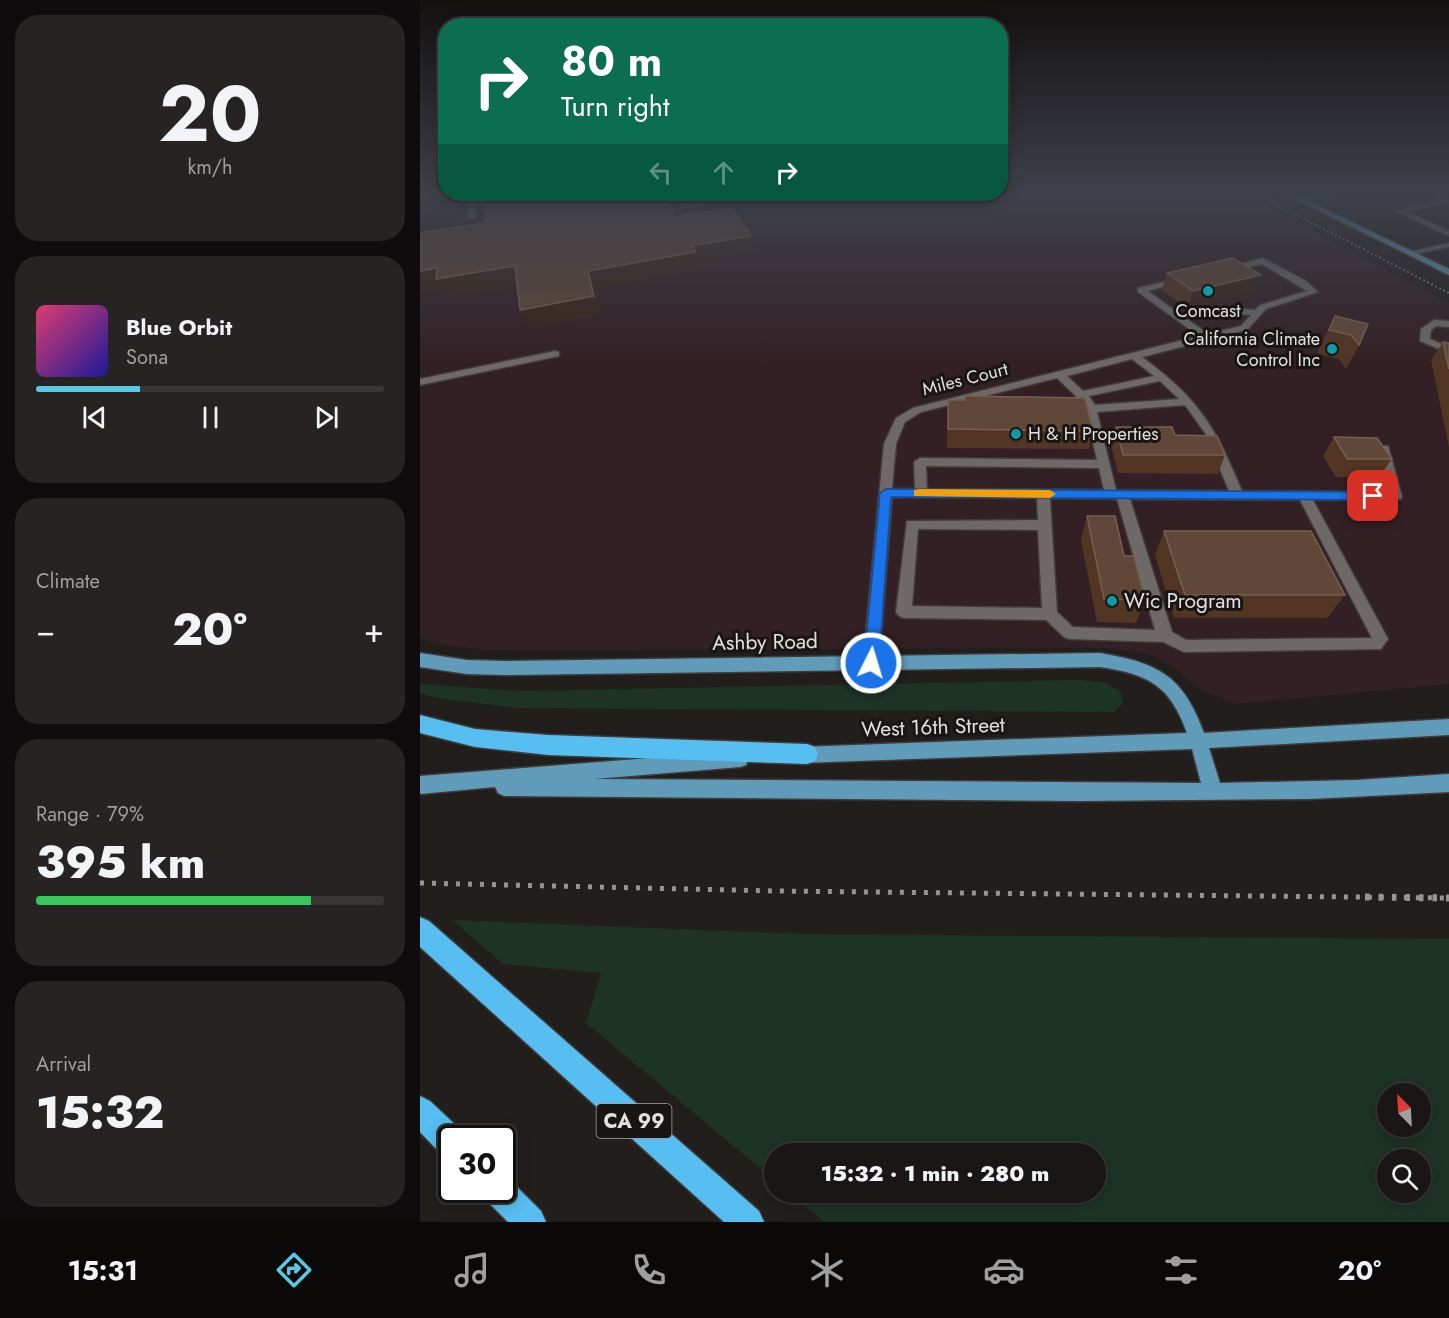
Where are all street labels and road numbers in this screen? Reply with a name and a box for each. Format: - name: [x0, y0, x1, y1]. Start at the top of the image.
- street label: Miles Court: [919, 356, 1011, 402]
- street label: Ashby Road: [712, 626, 818, 658]
- street label: West 16th Street: [861, 710, 1005, 744]
- road number: CA 99: [596, 1104, 672, 1138]

